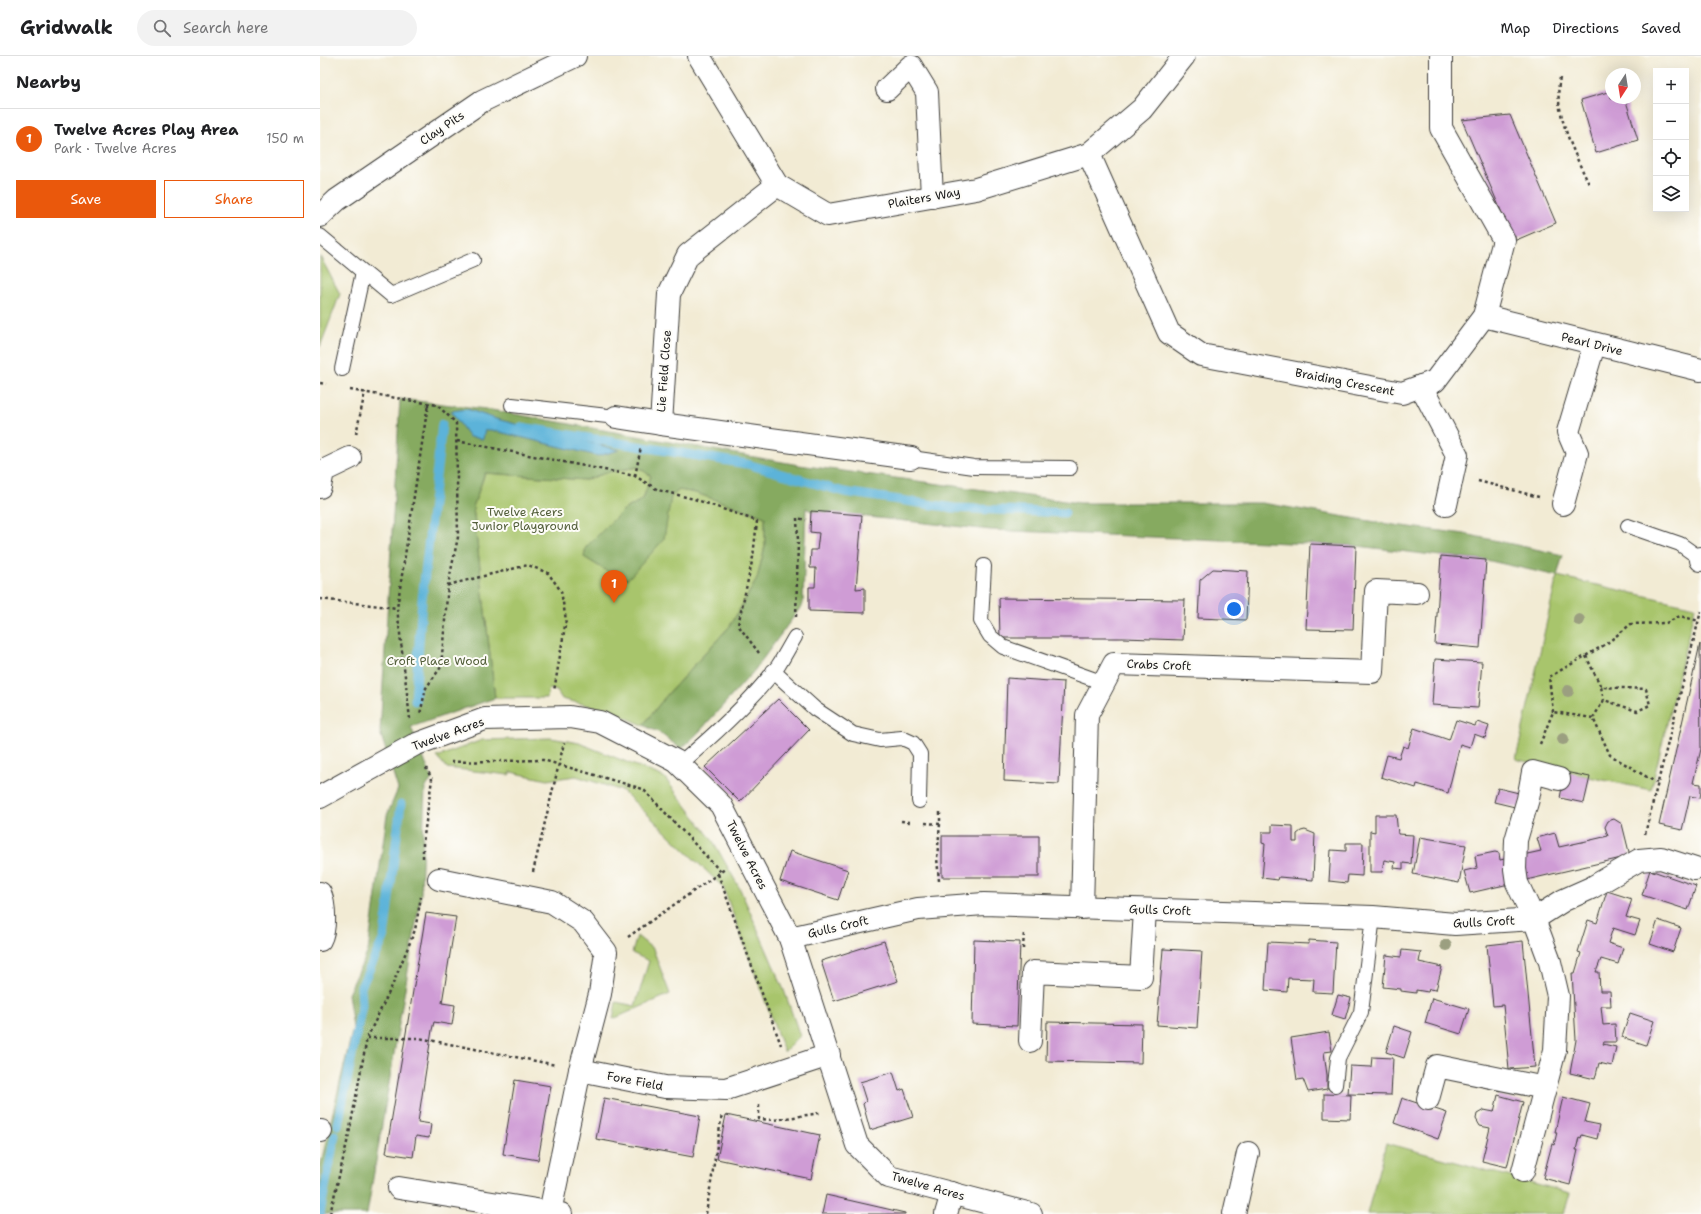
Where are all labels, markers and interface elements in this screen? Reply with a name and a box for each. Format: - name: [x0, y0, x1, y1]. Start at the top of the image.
- search box: [137, 10, 417, 46]
- text: Gridwalk: [20, 15, 113, 40]
- icon: search: [151, 17, 173, 39]
- text: Search here: [183, 18, 269, 38]
- text: Map: [1501, 19, 1531, 37]
- text: Directions: [1553, 19, 1619, 37]
- text: Saved: [1641, 19, 1681, 37]
- north arrow: [1605, 68, 1641, 104]
- map controls: [1653, 68, 1689, 212]
- button: +: [1653, 68, 1689, 104]
- text: Nearby: [16, 71, 81, 93]
- button: −: [1653, 104, 1689, 140]
- street label: Clay Pits: [417, 107, 467, 149]
- text: Twelve Acres Play Area: [54, 120, 239, 140]
- text: 1: [26, 130, 32, 147]
- text: 150 m: [266, 130, 304, 147]
- text: Park · Twelve Acres: [54, 140, 177, 157]
- button: locate: [1653, 140, 1689, 176]
- button: layers: [1653, 176, 1689, 212]
- button: Save: [16, 180, 156, 218]
- button: Share: [164, 180, 304, 218]
- street label: Plaiters Way: [887, 184, 961, 212]
- street label: Lie Field Close: [653, 329, 675, 413]
- street label: Pearl Drive: [1560, 329, 1625, 359]
- street label: Braiding Crescent: [1294, 364, 1396, 400]
- park label: Twelve Acers Junior Playground: [471, 504, 579, 534]
- pin: 1: [601, 570, 627, 603]
- your location: [1224, 599, 1244, 619]
- park label: Croft Place Wood: [387, 653, 488, 669]
- street label: Crabs Croft: [1126, 656, 1192, 674]
- street label: Twelve Acres: [410, 713, 486, 754]
- street label: Twelve Acres: [723, 818, 771, 892]
- street label: Gulls Croft: [1129, 901, 1191, 919]
- street label: Gulls Croft: [806, 912, 870, 942]
- street label: Gulls Croft: [1453, 912, 1515, 932]
- street label: Fore Field: [606, 1068, 665, 1094]
- street label: Twelve Acres: [889, 1168, 967, 1204]

